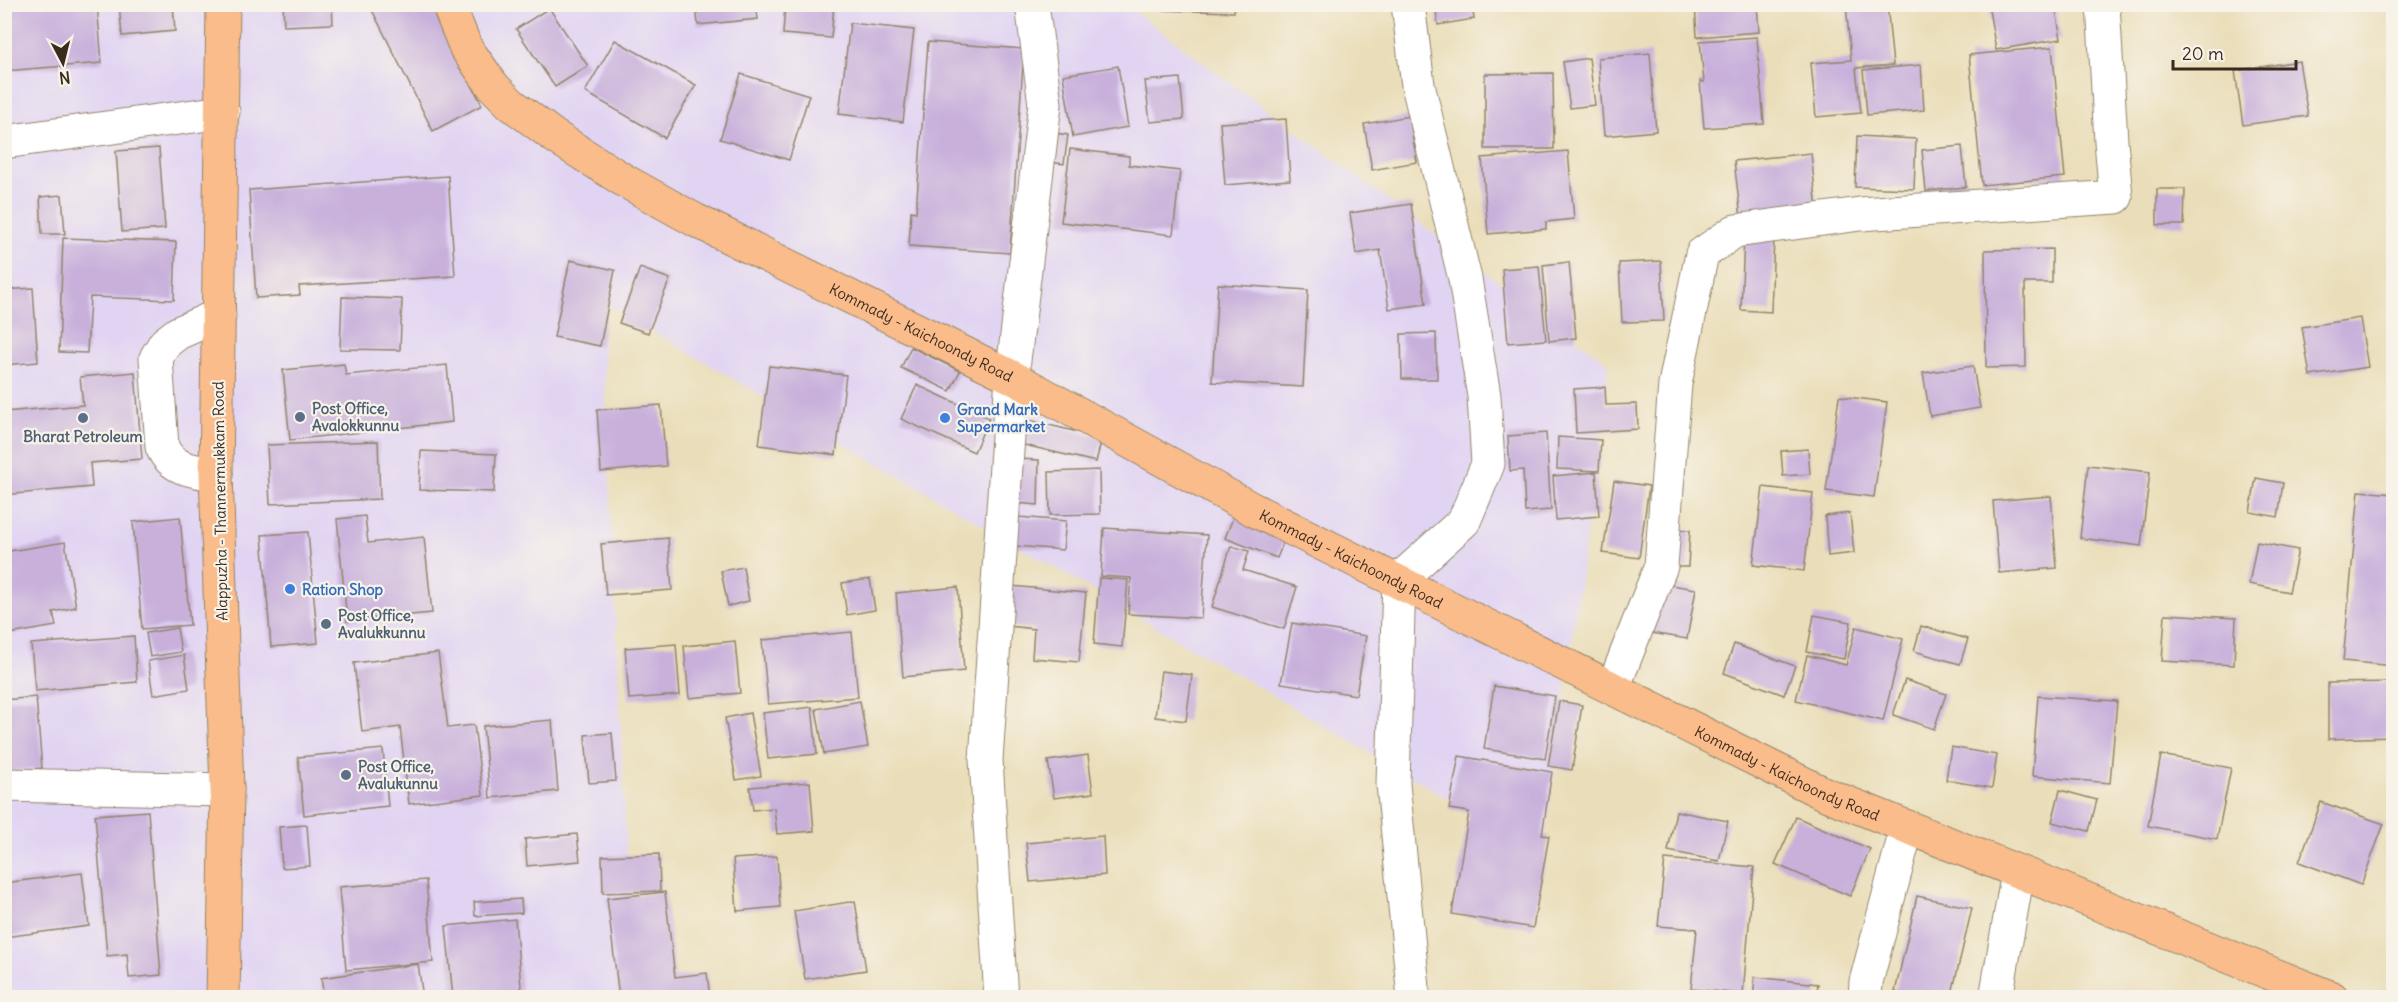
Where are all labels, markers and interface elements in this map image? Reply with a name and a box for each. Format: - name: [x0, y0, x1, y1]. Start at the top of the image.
- north arrow: [33, 33, 93, 93]
- scale bar: [2173, 33, 2296, 71]
- text: 20 m: [2182, 42, 2224, 65]
- text: N: [58, 67, 72, 88]
- street label: Kommady - Kaichoondy Road: [826, 279, 1016, 386]
- street label: Alappuzha - Thannermukkam Road: [208, 381, 232, 621]
- place label: Post Office, Avalokkunnu: [312, 399, 399, 435]
- place label: Grand Mark Supermarket: [957, 400, 1046, 437]
- marker: Post Office, Avalokkunnu: [293, 410, 307, 424]
- marker: Bharat Petroleum: [76, 411, 90, 425]
- marker: Grand Mark Supermarket: [938, 411, 952, 425]
- place label: Bharat Petroleum: [23, 427, 143, 446]
- street label: Kommady - Kaichoondy Road: [1256, 505, 1446, 612]
- place label: Ration Shop: [302, 580, 384, 600]
- marker: Ration Shop: [283, 582, 297, 596]
- place label: Post Office, Avalukkunnu: [338, 606, 426, 642]
- marker: Post Office, Avalukkunnu: [319, 617, 333, 631]
- street label: Kommady - Kaichoondy Road: [1692, 721, 1883, 824]
- place label: Post Office, Avalukunnu: [358, 757, 438, 793]
- marker: Post Office, Avalukunnu: [339, 768, 353, 782]

